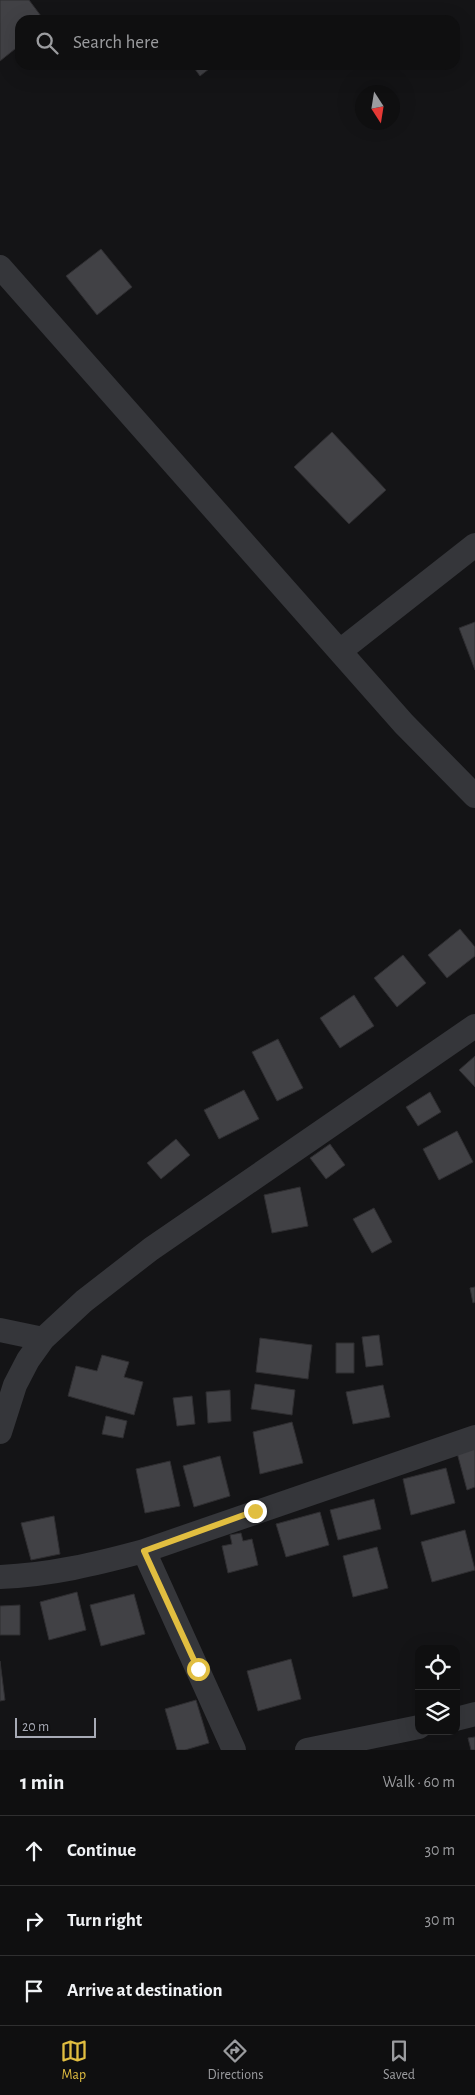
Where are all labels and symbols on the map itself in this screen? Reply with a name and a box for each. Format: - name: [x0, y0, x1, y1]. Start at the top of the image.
- north arrow: [355, 85, 400, 130]
- route end: [244, 1500, 267, 1523]
- route start: [187, 1658, 210, 1681]
- scale bar: [15, 1715, 96, 1738]

